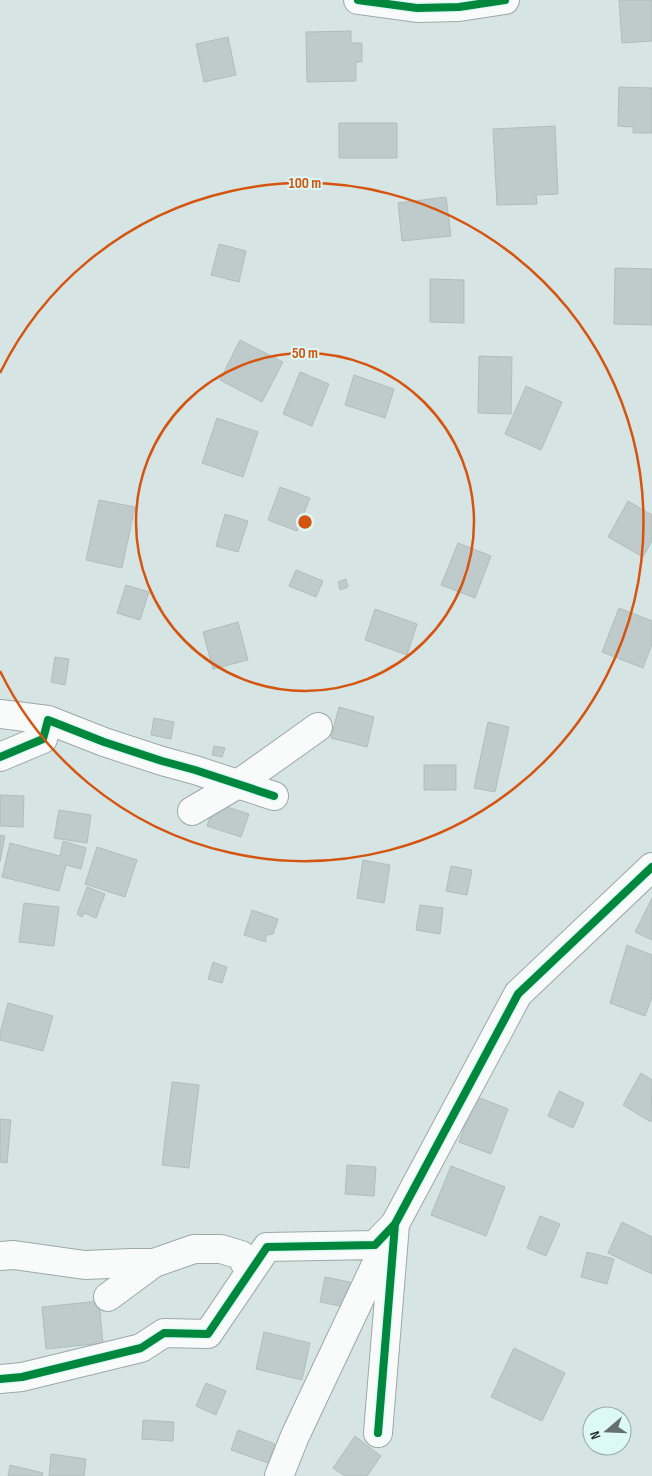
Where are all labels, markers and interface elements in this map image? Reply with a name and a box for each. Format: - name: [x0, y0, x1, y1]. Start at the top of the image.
- text: 100 m: [289, 174, 321, 193]
- text: 50 m: [292, 344, 318, 363]
- centre of rings: [296, 513, 314, 531]
- north arrow: [582, 1406, 632, 1456]
- text: N: [586, 1429, 604, 1441]

